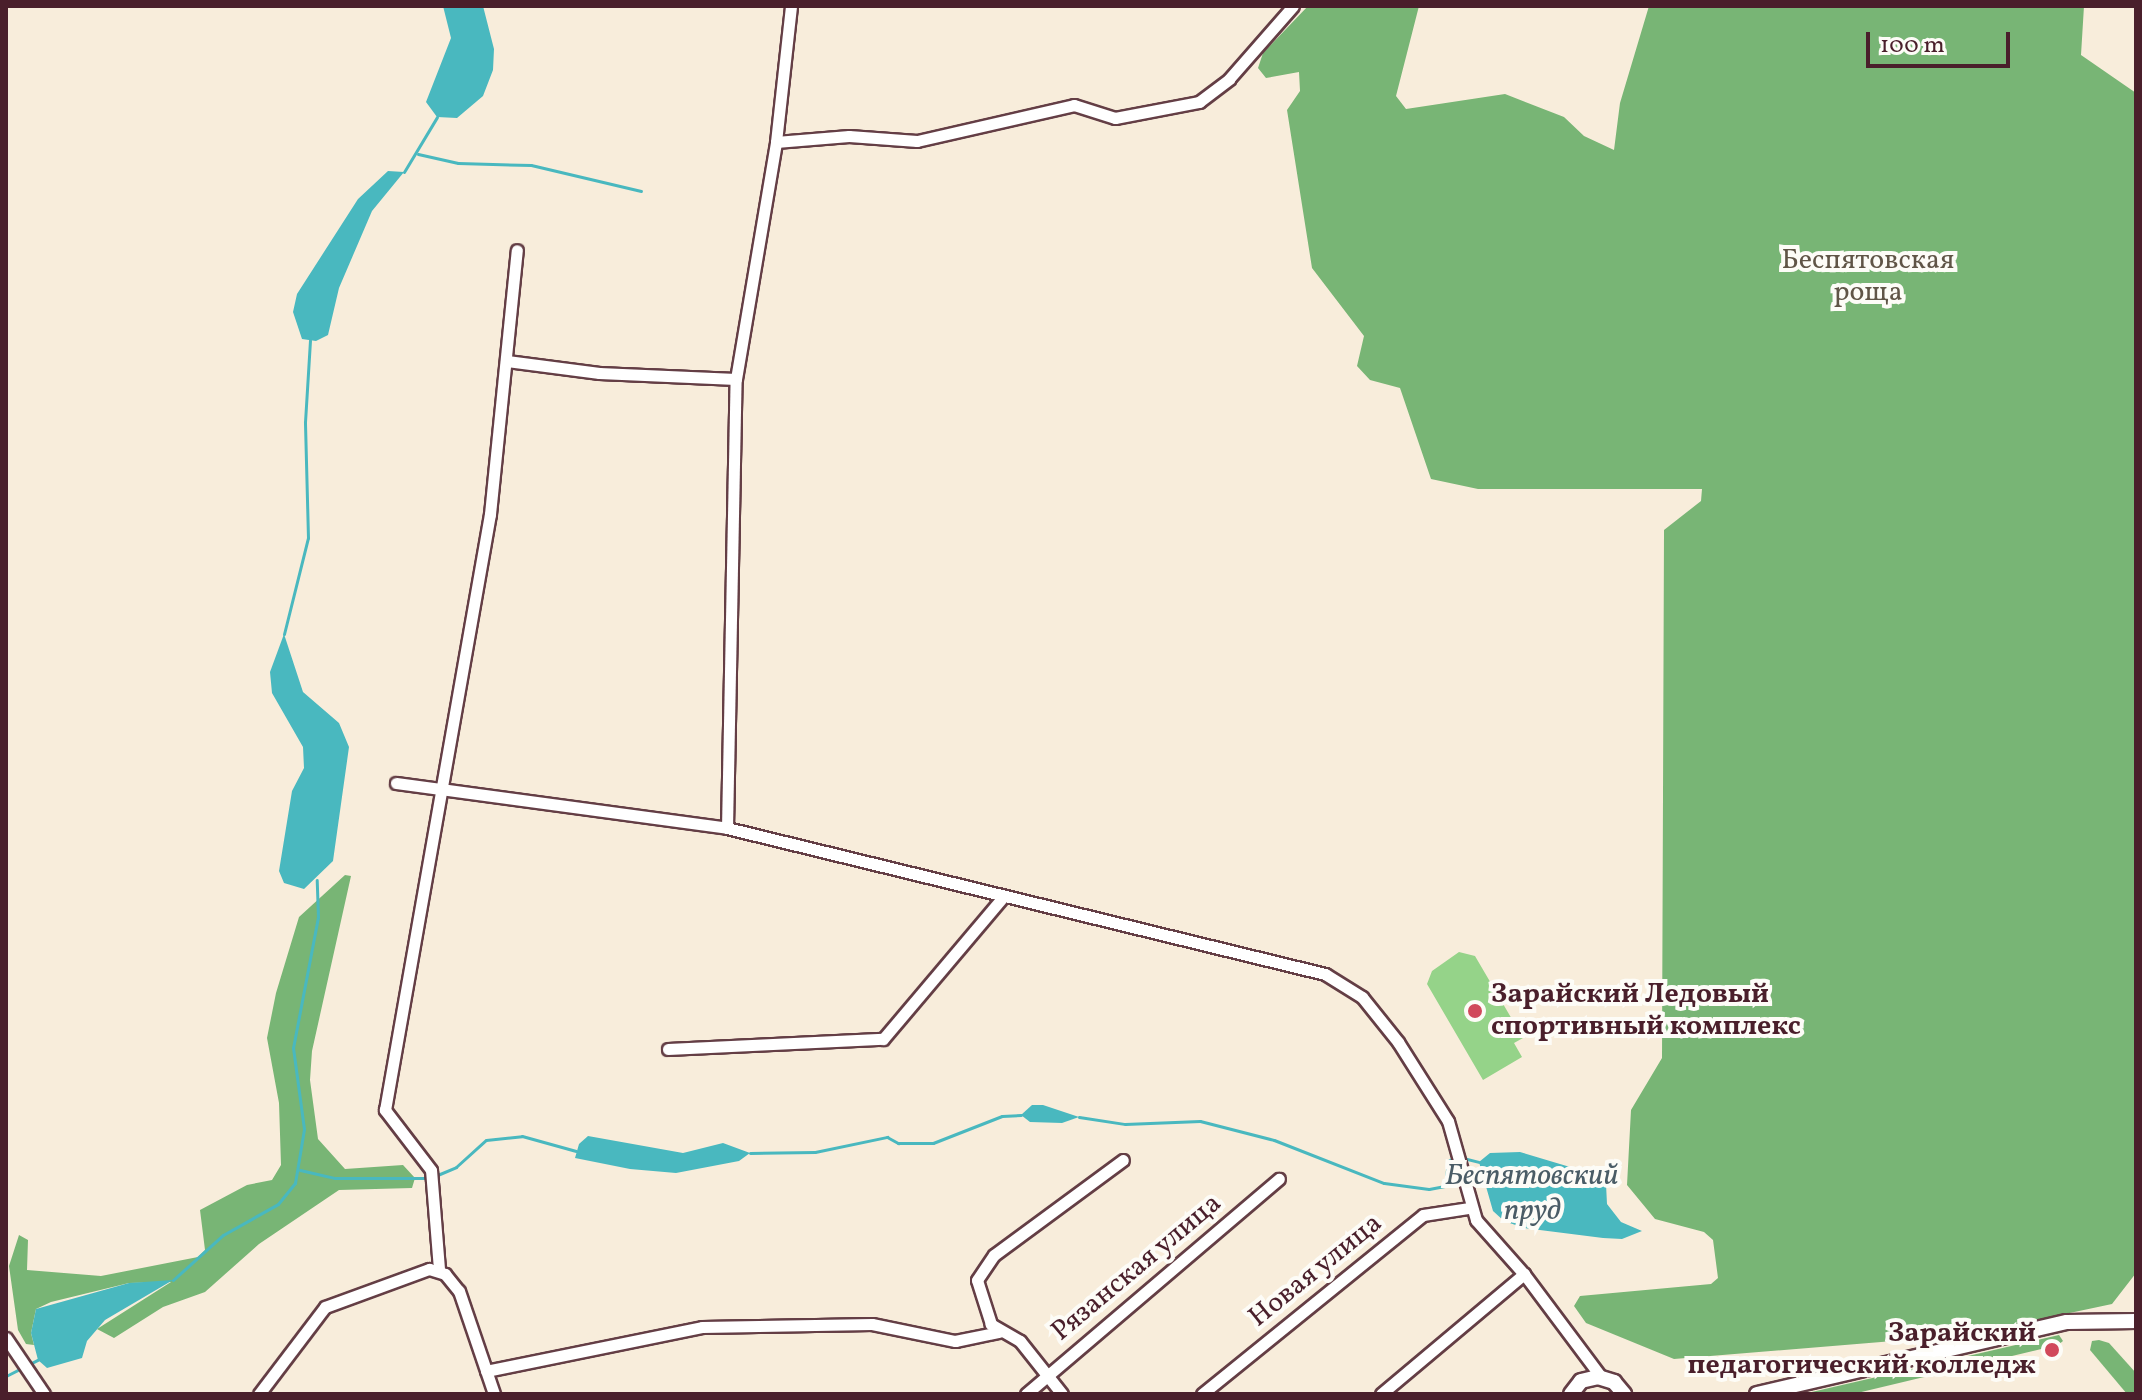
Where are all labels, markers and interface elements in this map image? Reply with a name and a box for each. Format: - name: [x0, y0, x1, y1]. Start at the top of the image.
- scale bar: [1870, 16, 2014, 66]
- text: 100 m: [1880, 29, 1945, 63]
- park label: Беспятовская роща: [1782, 244, 1954, 310]
- place label: Зарайский Ледовый спортивный комплекс: [1491, 978, 1801, 1044]
- marker: Зарайский Ледовый спортивный комплекс: [1466, 1002, 1484, 1020]
- water label: Беспятовский пруд: [1446, 1158, 1618, 1228]
- street label: Рязанская улица: [1045, 1187, 1229, 1349]
- street label: Новая улица: [1242, 1207, 1390, 1335]
- place label: Зарайский педагогический колледж: [1687, 1317, 2036, 1383]
- marker: Зарайский педагогический колледж: [2043, 1341, 2061, 1359]

